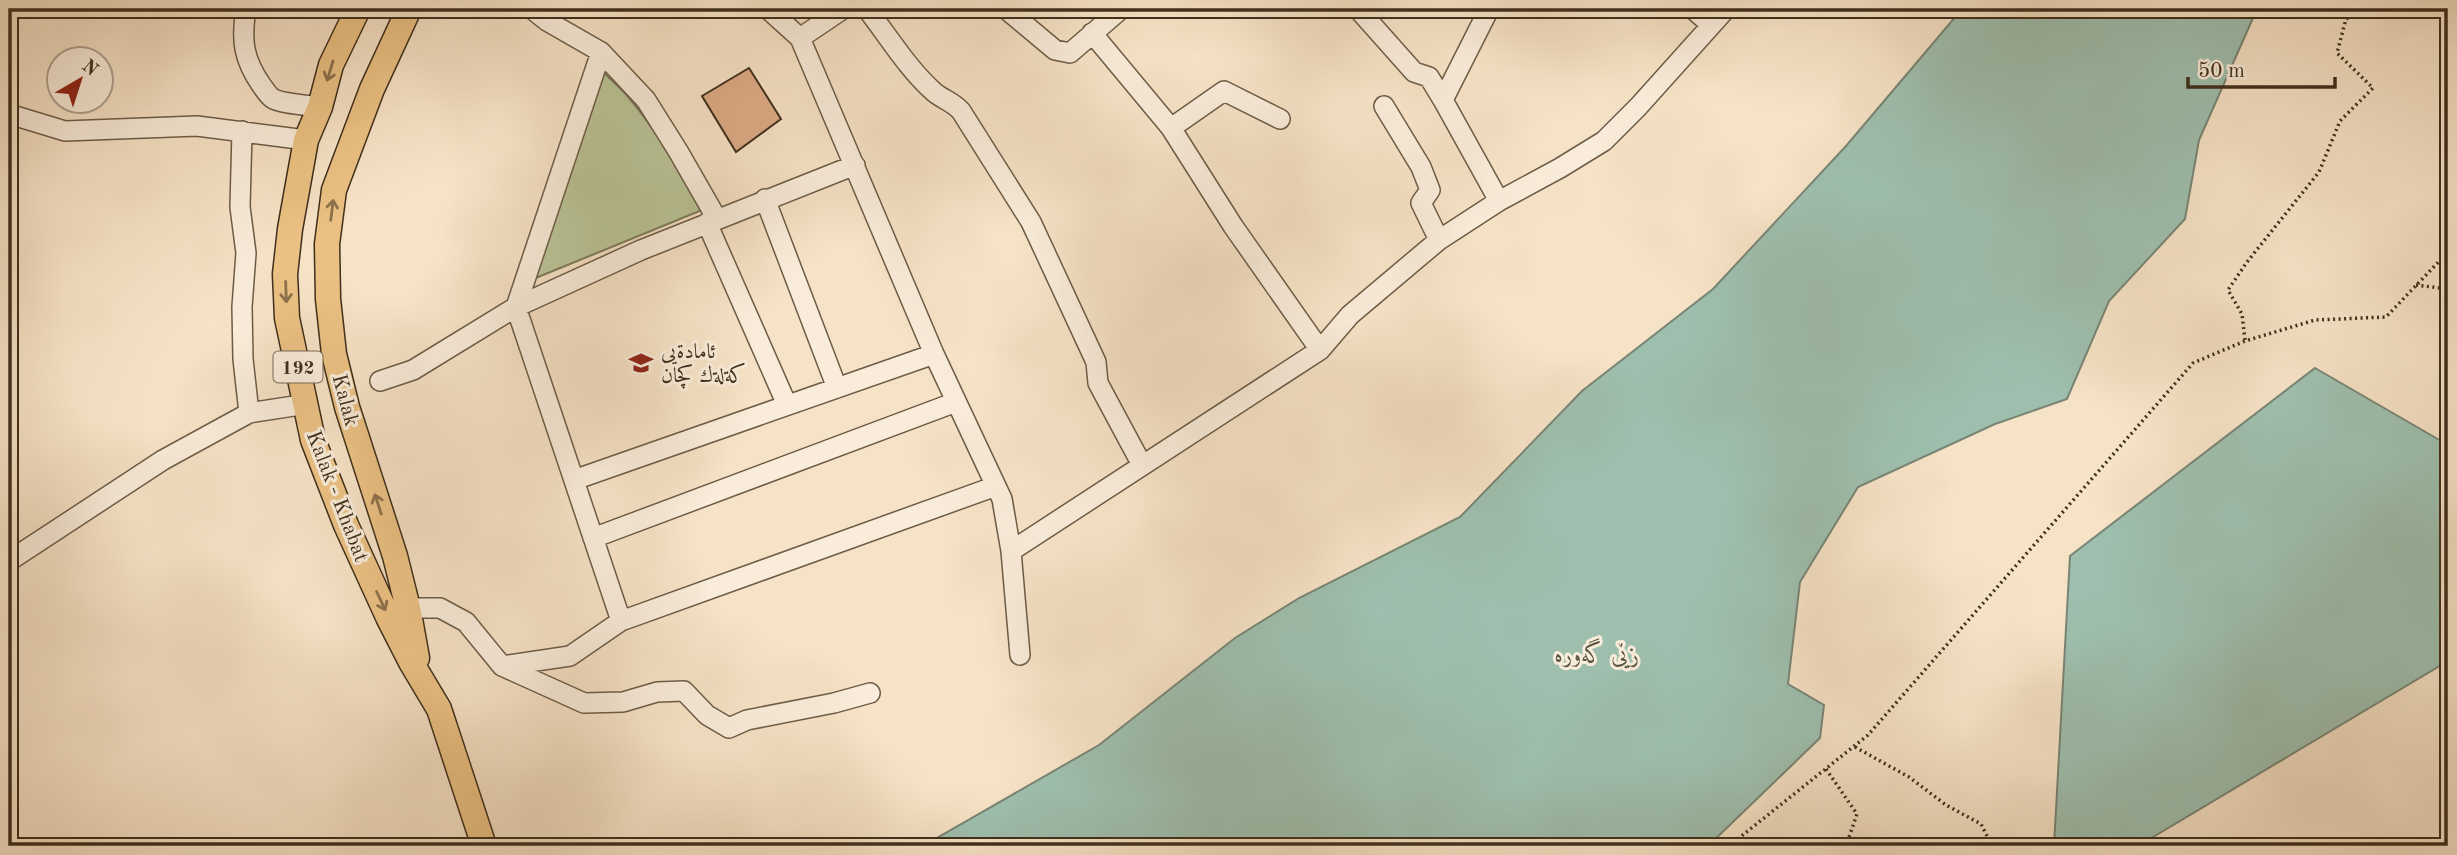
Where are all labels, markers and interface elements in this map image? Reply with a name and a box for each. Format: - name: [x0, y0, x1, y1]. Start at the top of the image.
- north arrow: [46, 46, 116, 116]
- scale bar: [2188, 46, 2334, 90]
- text: N: [78, 57, 101, 81]
- one-way arrow: [322, 59, 335, 81]
- text: 50 m: [2198, 61, 2245, 82]
- one-way arrow: [325, 199, 338, 222]
- one-way arrow: [280, 281, 293, 304]
- place label: ئامادةيى كةلةك كچان: [661, 342, 746, 389]
- school or university icon: ئامادةيى كةلةك كچان: [627, 349, 655, 377]
- road number: 192: [274, 352, 322, 382]
- street label: Kalak: [328, 372, 362, 429]
- street label: Kalak - Khabat: [302, 428, 371, 565]
- one-way arrow: [371, 493, 384, 515]
- one-way arrow: [375, 590, 388, 611]
- water label: زێی گەورە: [1555, 638, 1639, 669]

